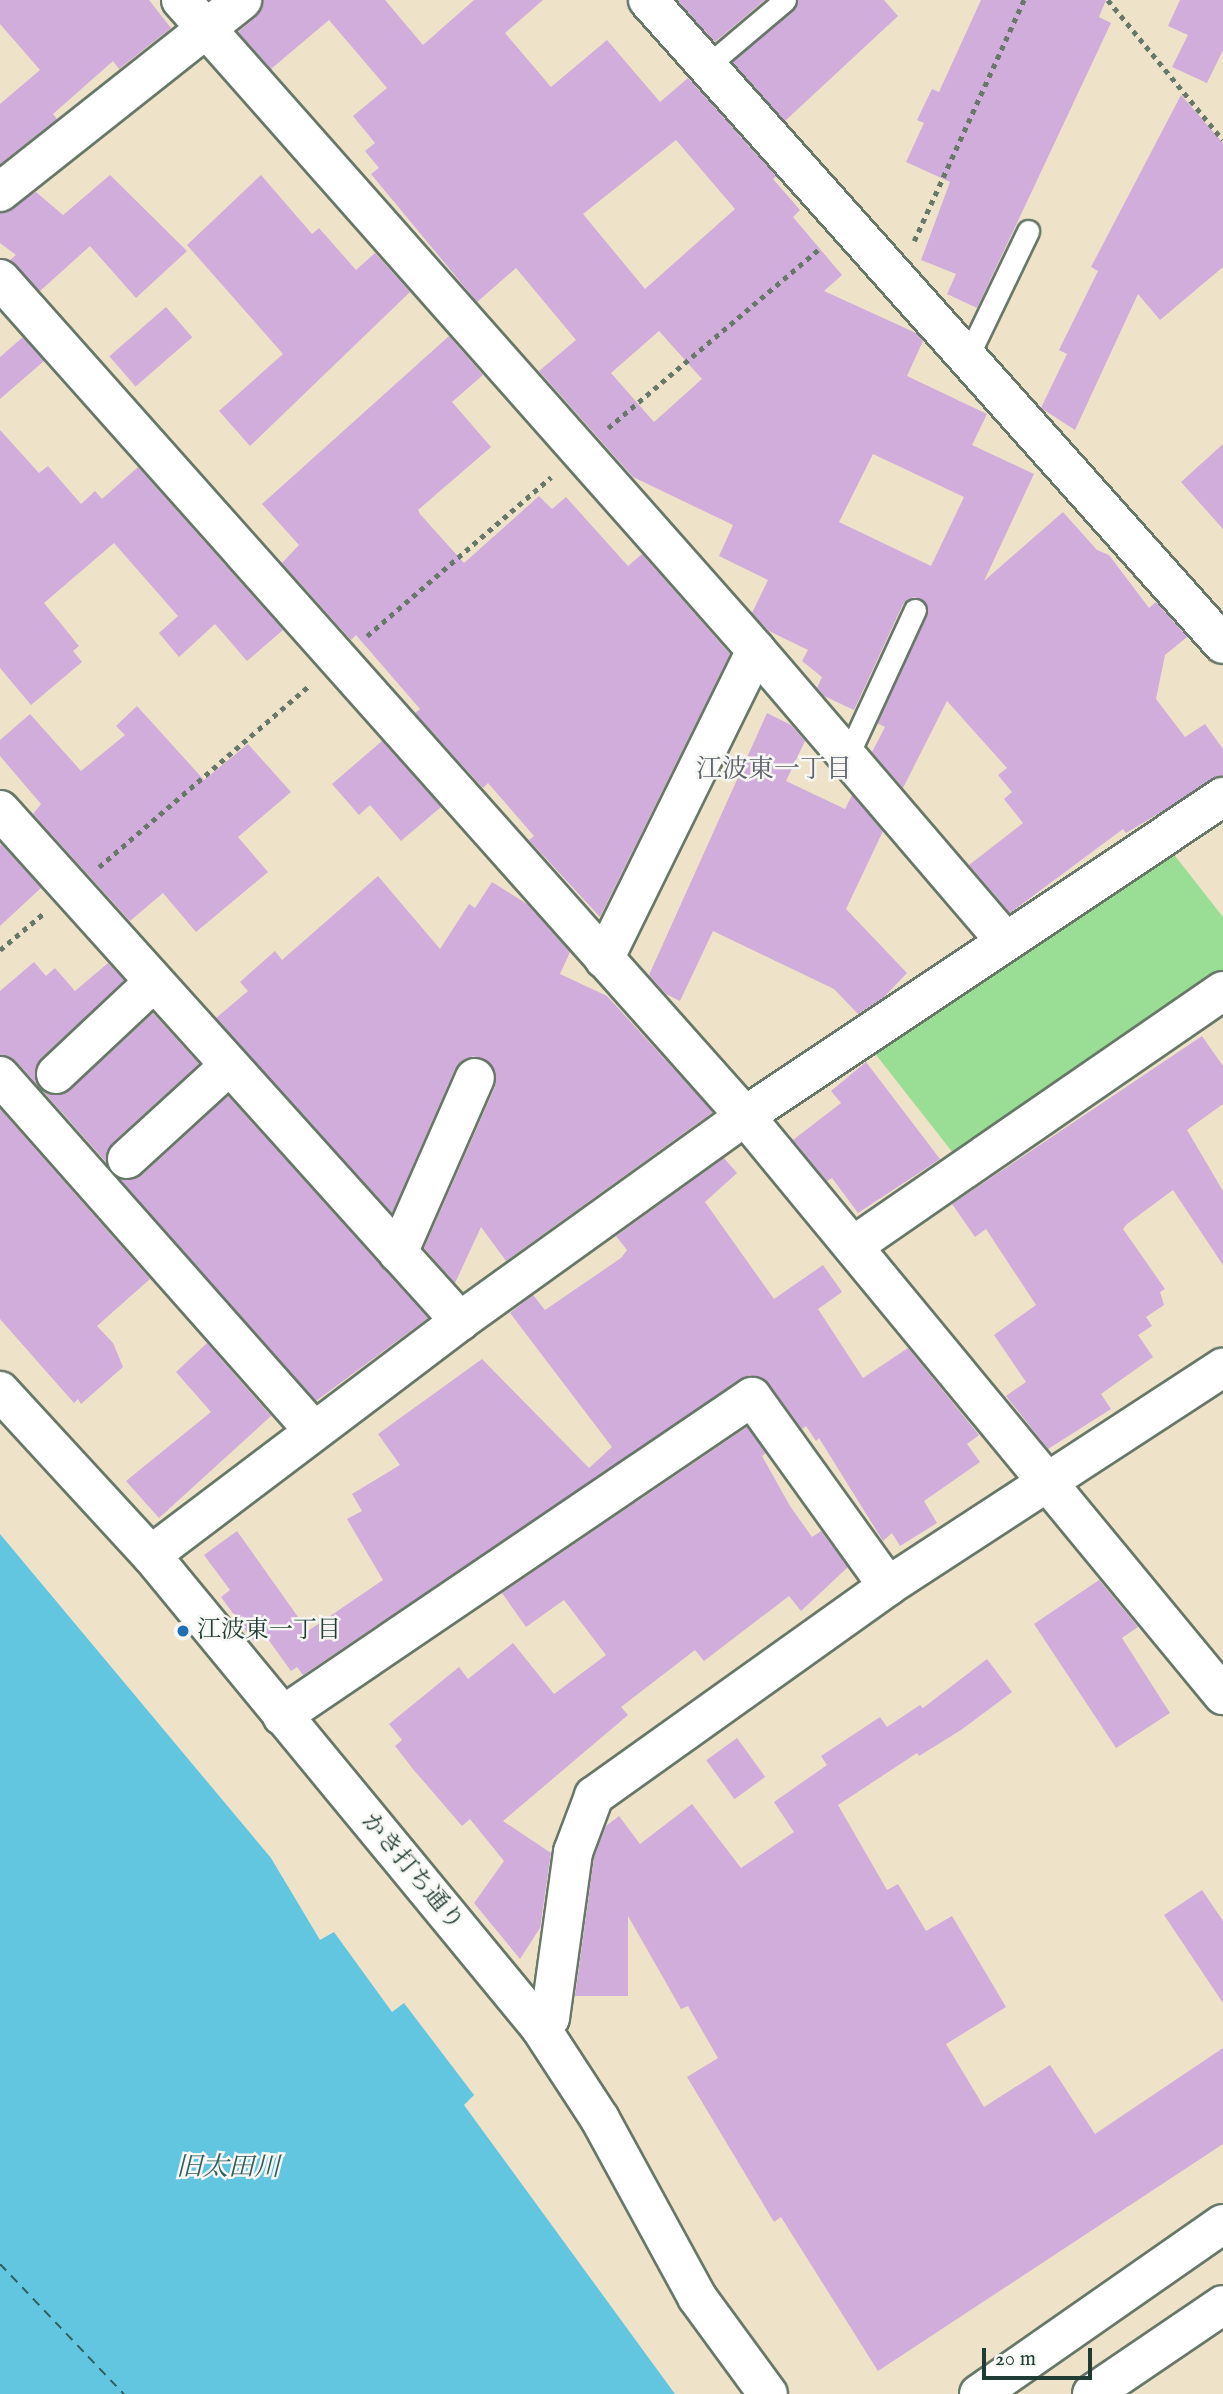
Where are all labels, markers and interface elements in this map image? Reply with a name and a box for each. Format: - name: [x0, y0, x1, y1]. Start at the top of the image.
- district label: 江波東一丁目: [696, 754, 852, 786]
- place label: 江波東一丁目: [197, 1617, 341, 1645]
- marker: 江波東一丁目: [175, 1623, 191, 1639]
- street label: かき打ち通り: [355, 1808, 469, 1936]
- water label: 旧太田川: [176, 2152, 280, 2184]
- scale bar: [985, 2334, 1095, 2378]
- text: 20 m: [995, 2346, 1036, 2373]

